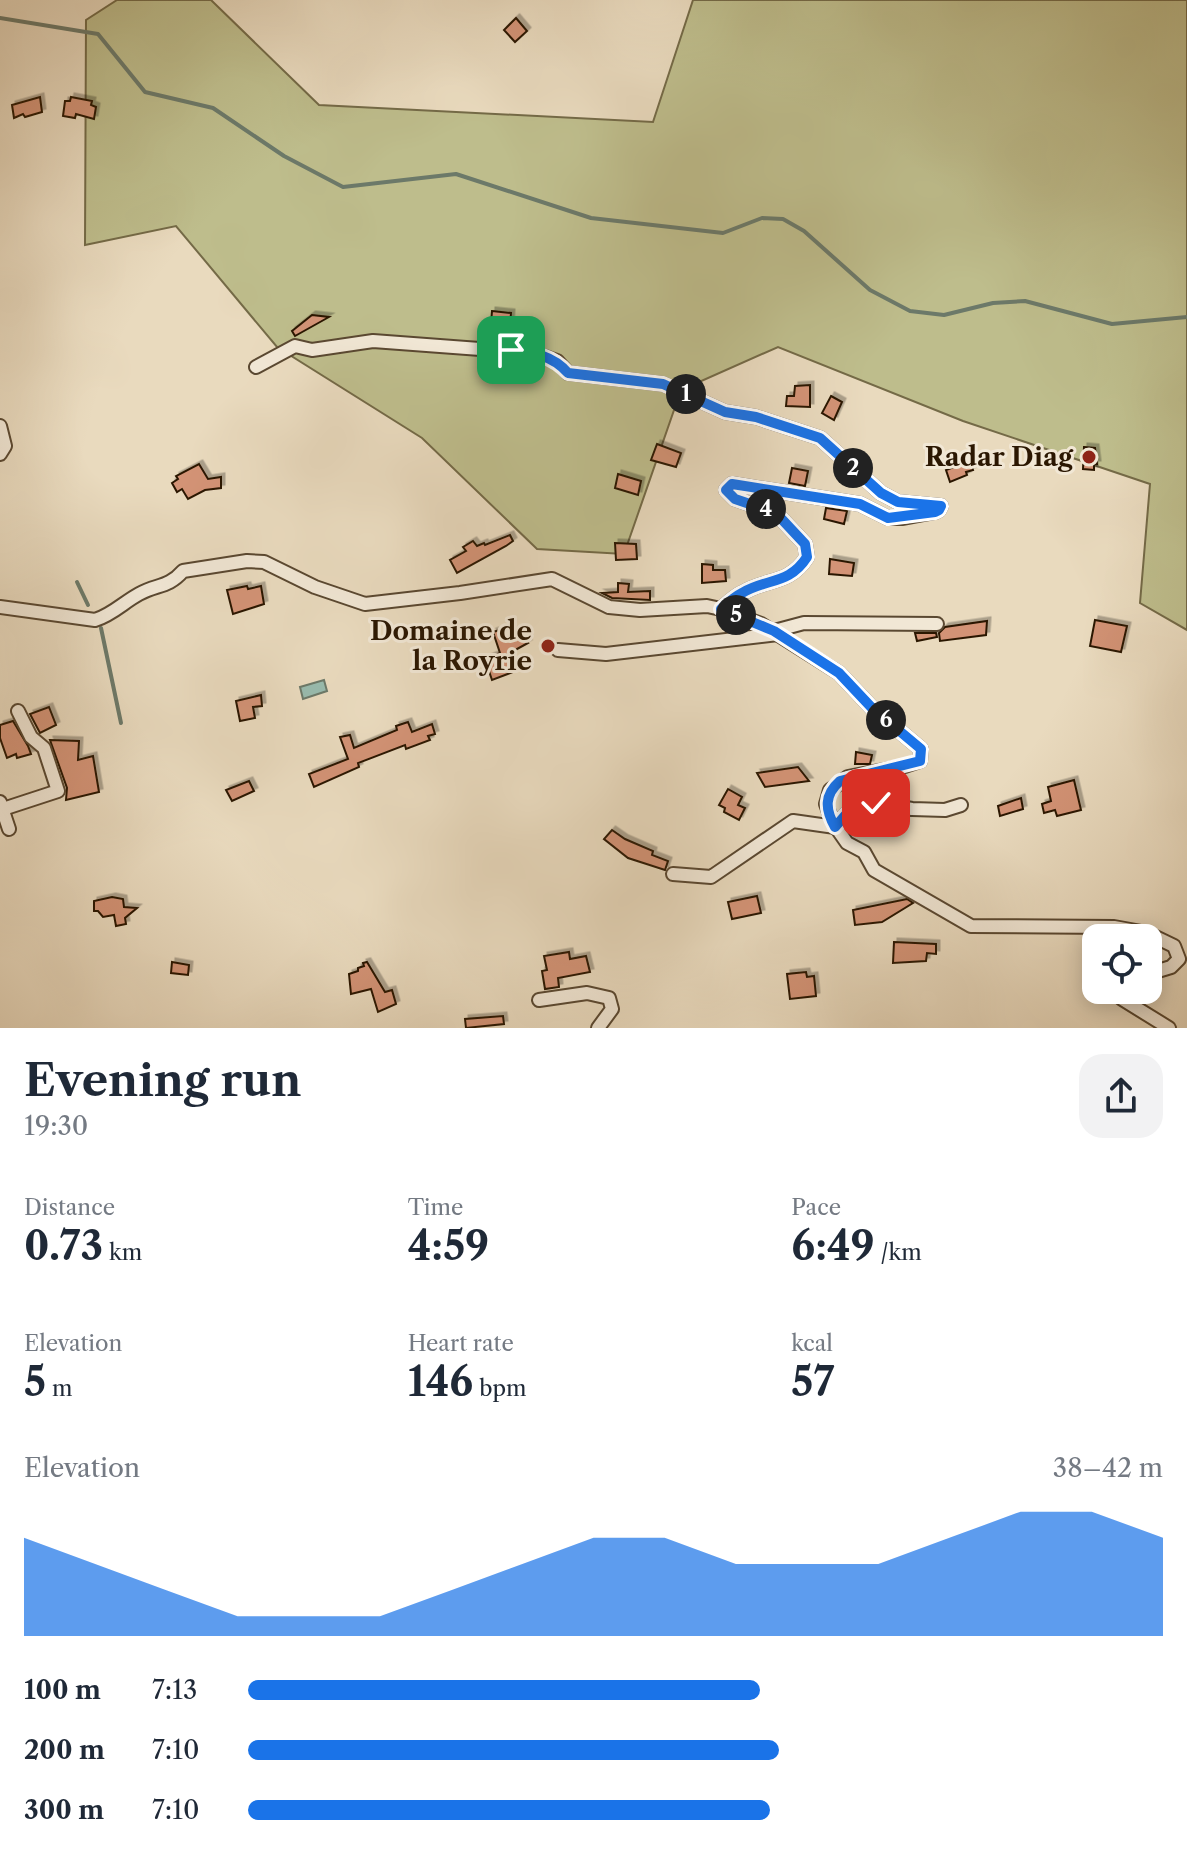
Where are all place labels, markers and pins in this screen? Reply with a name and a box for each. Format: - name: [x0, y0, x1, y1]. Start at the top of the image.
- pin: [477, 316, 545, 384]
- pin: 1: [666, 374, 706, 414]
- place label: Radar Diag: [925, 441, 1074, 473]
- pin: 2: [833, 448, 873, 488]
- marker: Radar Diag: [1080, 448, 1098, 466]
- pin: 4: [746, 489, 786, 529]
- pin: 5: [716, 595, 756, 635]
- place label: Domaine de la Royrie: [370, 615, 532, 677]
- marker: Domaine de la Royrie: [539, 637, 557, 655]
- pin: 6: [866, 700, 906, 740]
- pin: [842, 769, 910, 837]

